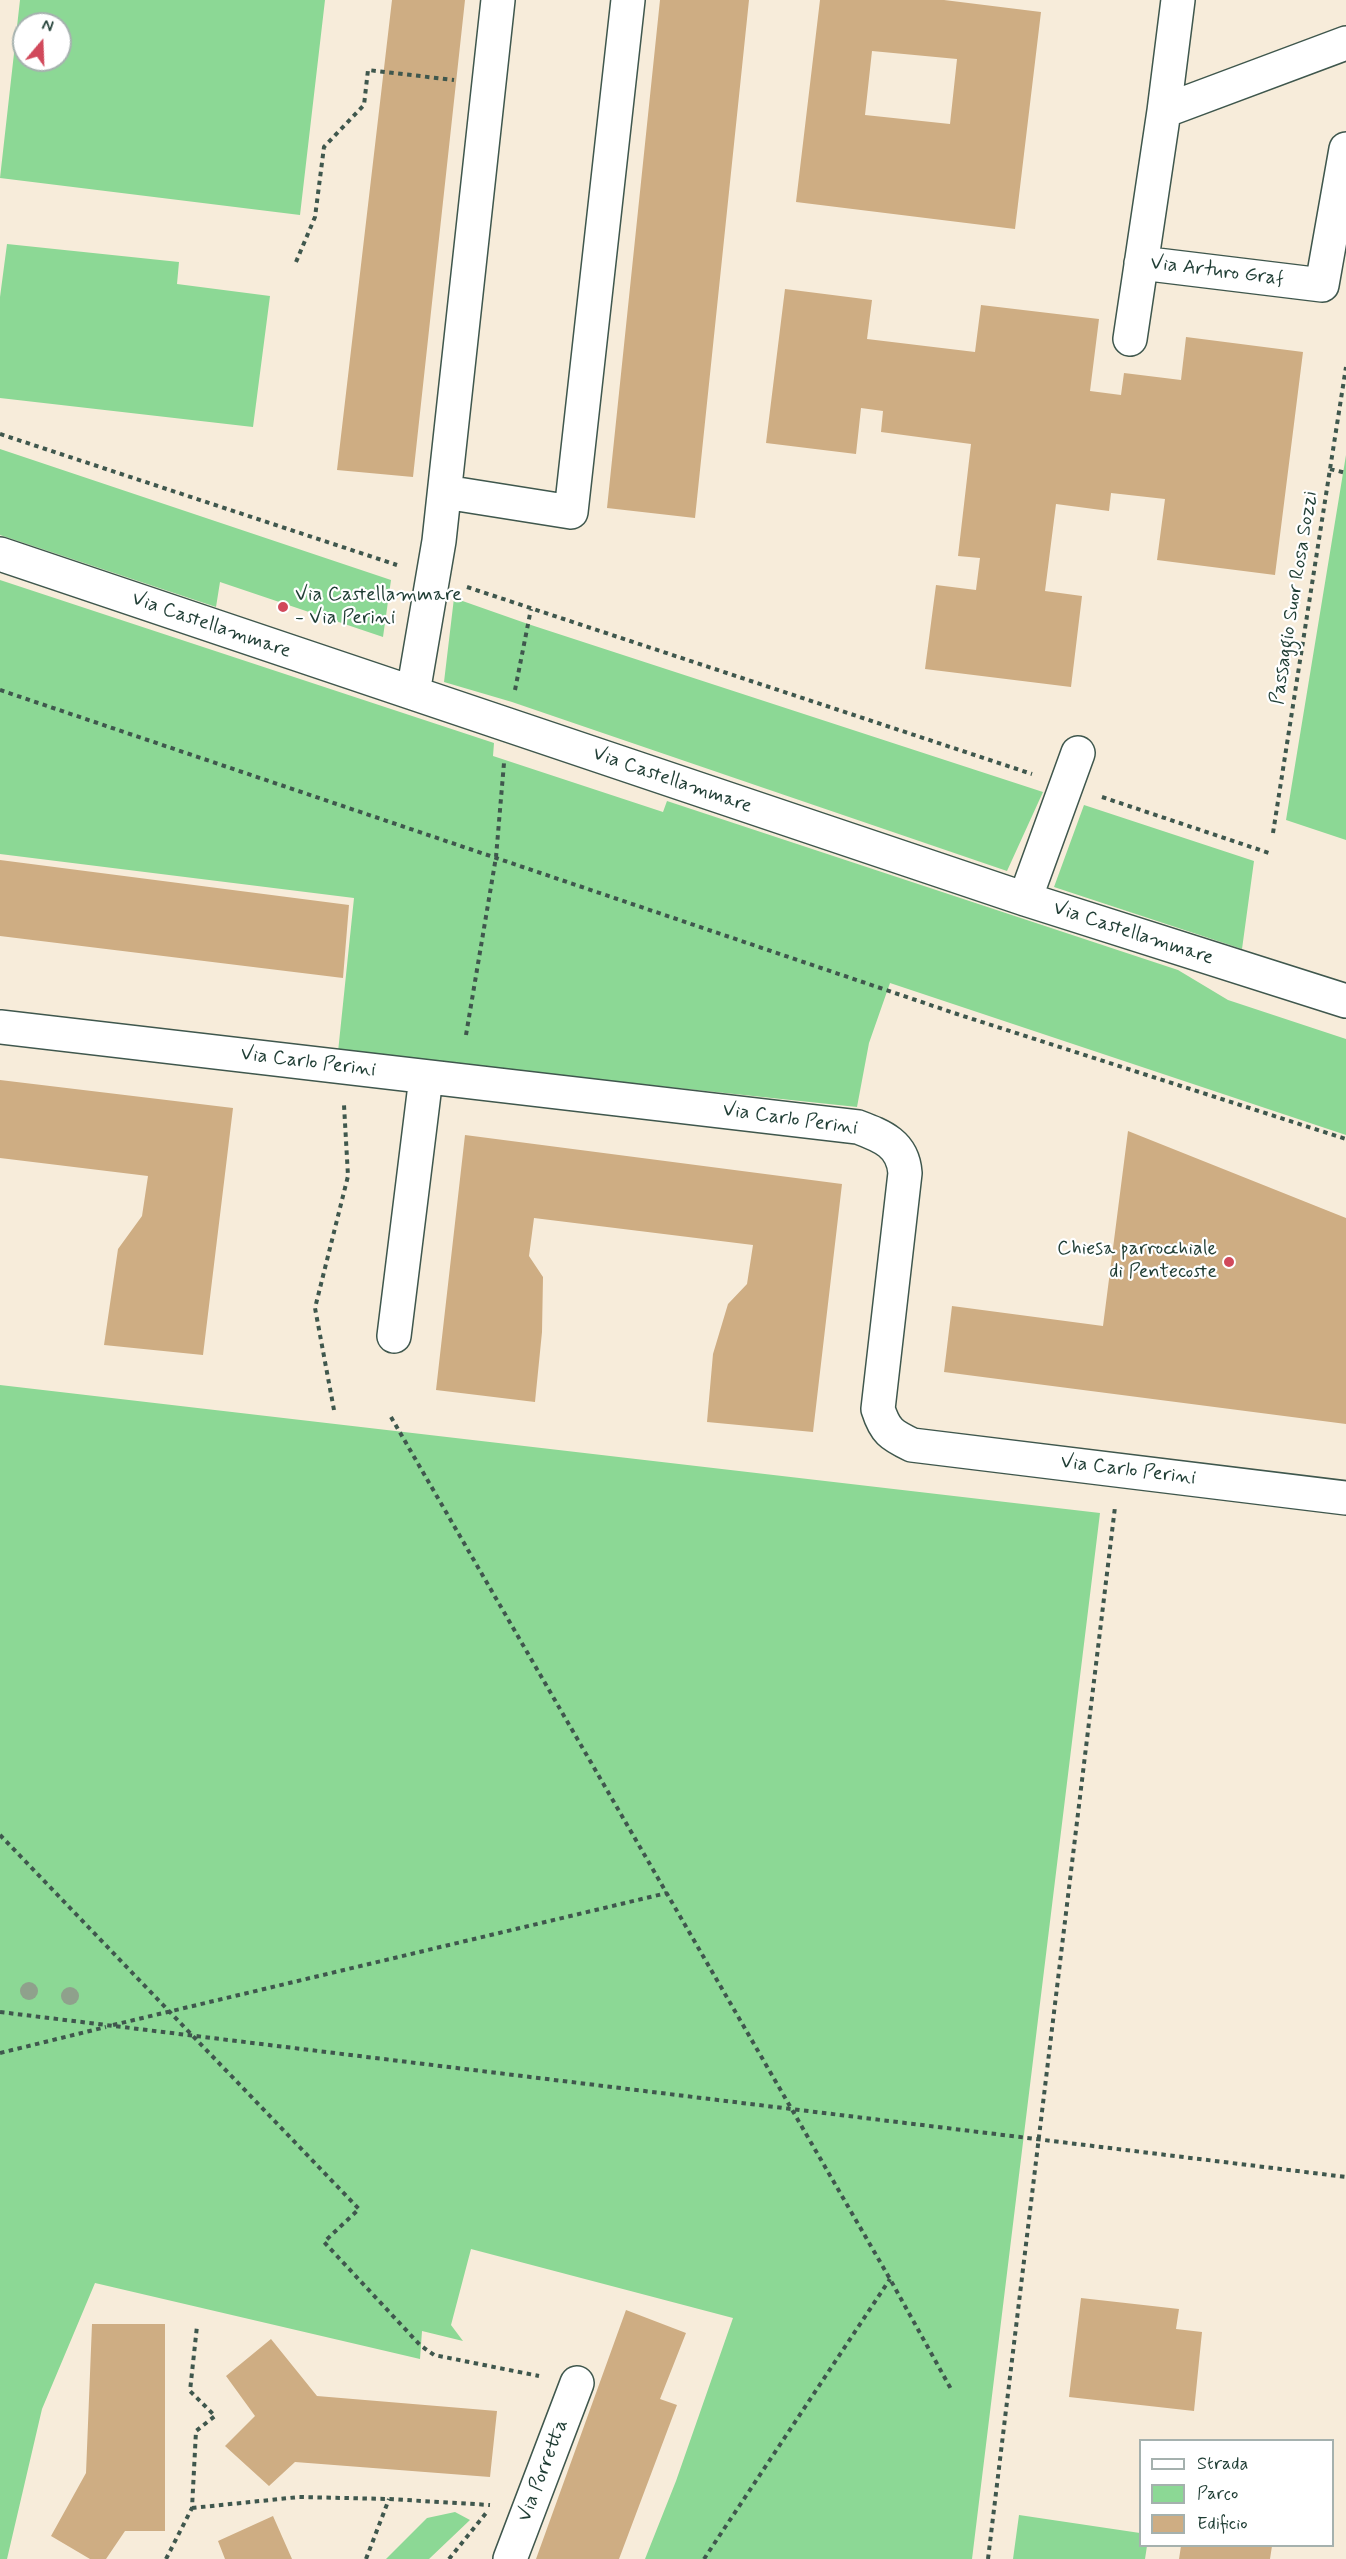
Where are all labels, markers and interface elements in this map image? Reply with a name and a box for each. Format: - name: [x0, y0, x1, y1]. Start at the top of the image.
- north arrow: [12, 12, 72, 72]
- text: N: [39, 15, 56, 38]
- street label: Via Arturo Graf: [1149, 252, 1285, 292]
- street label: Passaggio Suor Rosa Sozzi: [1266, 489, 1324, 707]
- place label: Via Castellammare - Via Perini: [295, 584, 462, 631]
- street label: Via Castellammare: [128, 587, 294, 665]
- marker: Via Castellammare - Via Perini: [276, 600, 290, 614]
- street label: Via Castellammare: [589, 742, 755, 820]
- street label: Via Castellammare: [1050, 897, 1216, 971]
- street label: Via Carlo Perini: [239, 1043, 377, 1083]
- street label: Via Carlo Perini: [721, 1099, 859, 1141]
- place label: Chiesa parrocchiale di Pentecoste: [1057, 1238, 1217, 1285]
- marker: Chiesa parrocchiale di Pentecoste: [1222, 1255, 1236, 1269]
- street label: Via Carlo Perini: [1059, 1451, 1197, 1491]
- street label: Via Porretta: [513, 2416, 575, 2526]
- legend: [1139, 2439, 1334, 2547]
- text: Strada: [1197, 2452, 1248, 2476]
- text: Parco: [1197, 2482, 1238, 2506]
- text: Edificio: [1197, 2512, 1248, 2536]

